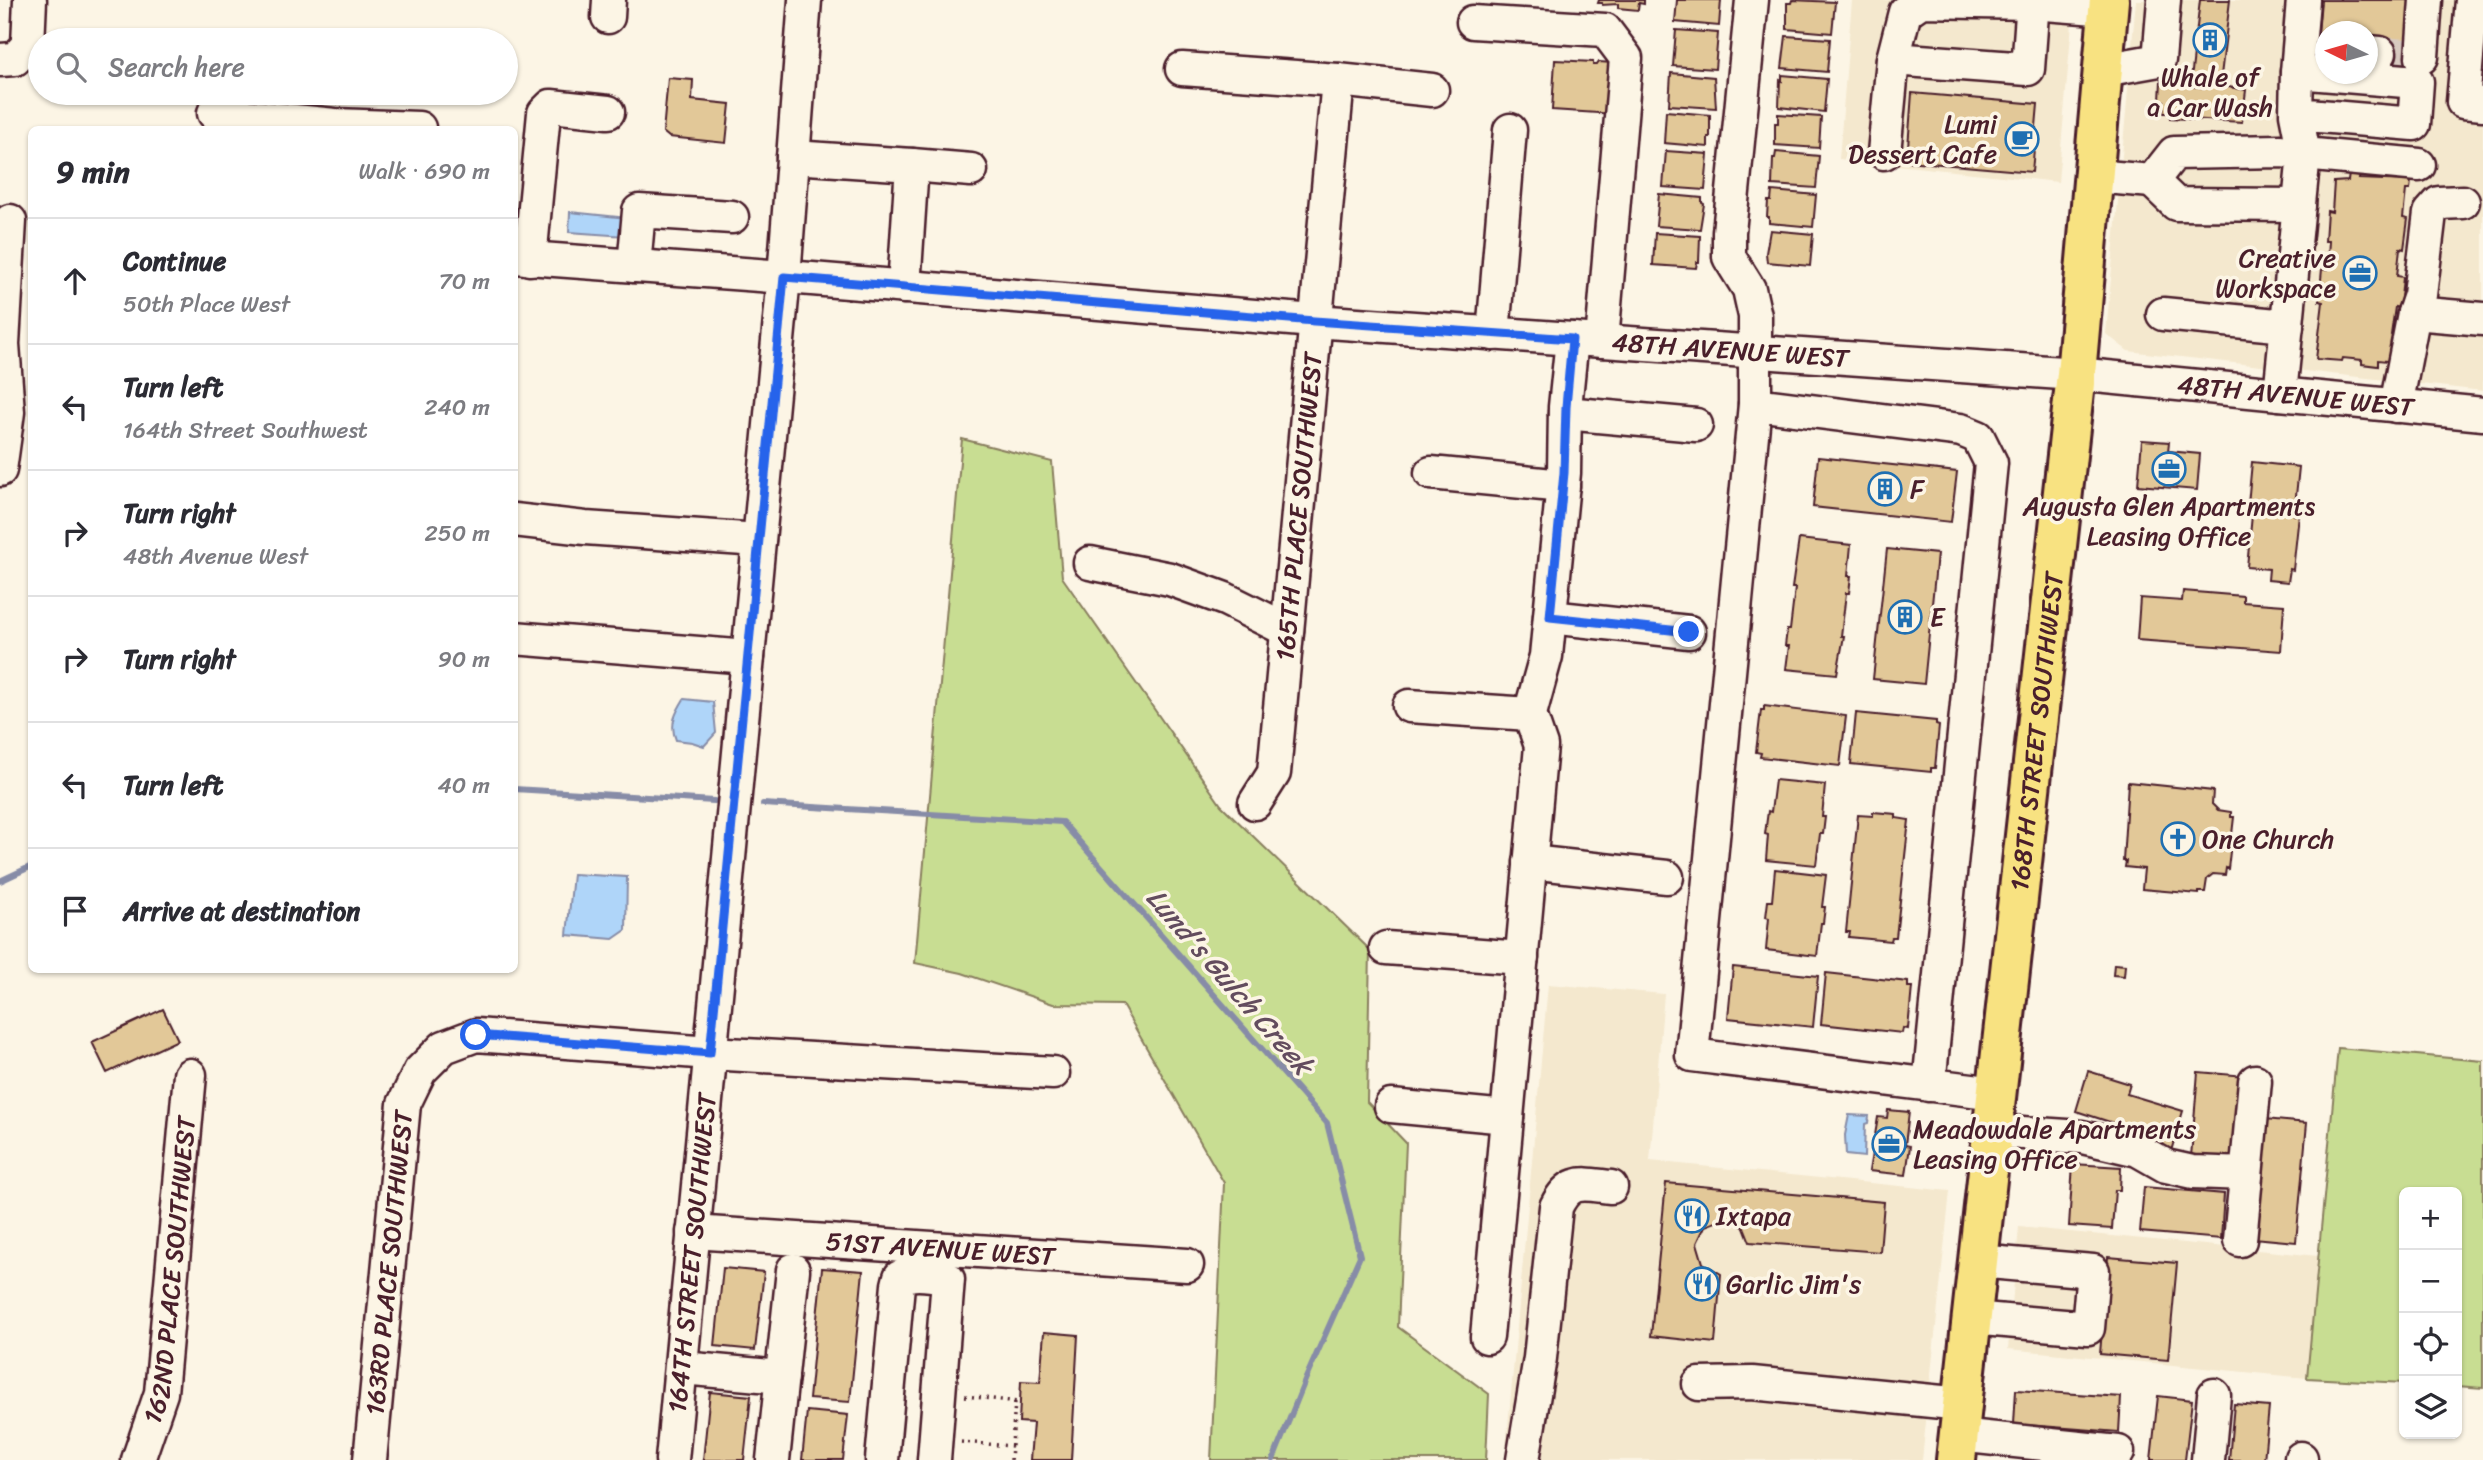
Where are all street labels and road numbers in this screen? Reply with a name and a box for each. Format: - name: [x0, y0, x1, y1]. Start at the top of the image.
- street label: 48TH AVENUE WEST: [1610, 319, 1852, 381]
- street label: 165TH PLACE SOUTHWEST: [1261, 348, 1336, 663]
- street label: 48TH AVENUE WEST: [2175, 361, 2417, 430]
- street label: 168TH STREET SOUTHWEST: [1996, 568, 2077, 893]
- street label: 164TH STREET SOUTHWEST: [654, 1089, 730, 1415]
- street label: 163RD PLACE SOUTHWEST: [351, 1106, 426, 1417]
- street label: 162ND PLACE SOUTHWEST: [129, 1112, 209, 1430]
- street label: 51ST AVENUE WEST: [824, 1218, 1058, 1279]

